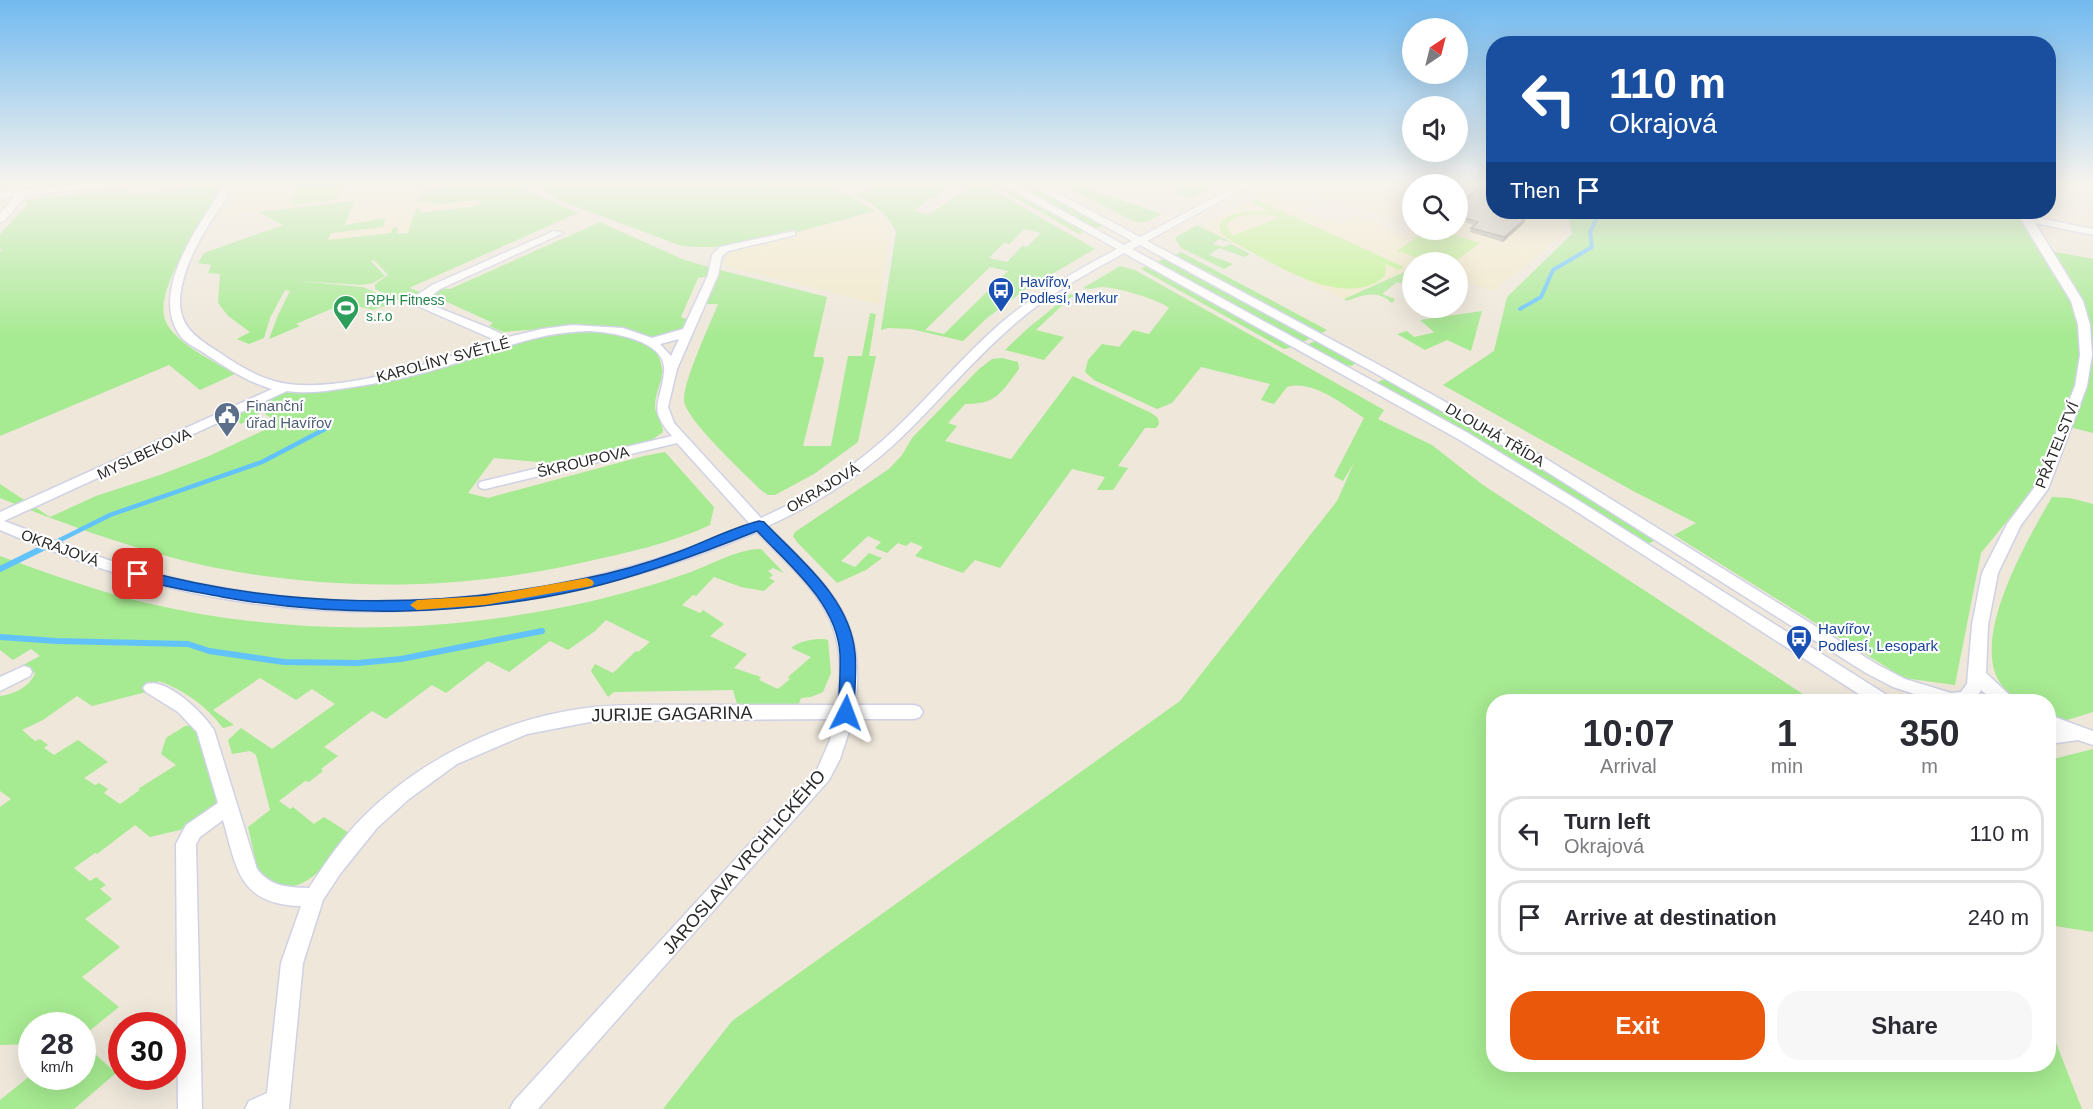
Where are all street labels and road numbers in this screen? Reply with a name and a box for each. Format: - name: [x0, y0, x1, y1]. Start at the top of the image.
- street label: KAROLÍNY SVĚTLÉ: [374, 334, 511, 385]
- street label: PŘÁTELSTVÍ: [2031, 398, 2082, 491]
- street label: DLOUHÁ TŘÍDA: [1443, 399, 1548, 470]
- street label: MYSLBEKOVA: [94, 424, 193, 483]
- street label: ŠKROUPOVA: [535, 443, 631, 480]
- street label: OKRAJOVÁ: [783, 459, 862, 516]
- street label: OKRAJOVÁ: [19, 526, 101, 569]
- street label: JURIJE GAGARINA: [591, 703, 753, 725]
- street label: JAROSLAVA VRCHLICKÉHO: [659, 766, 829, 958]

